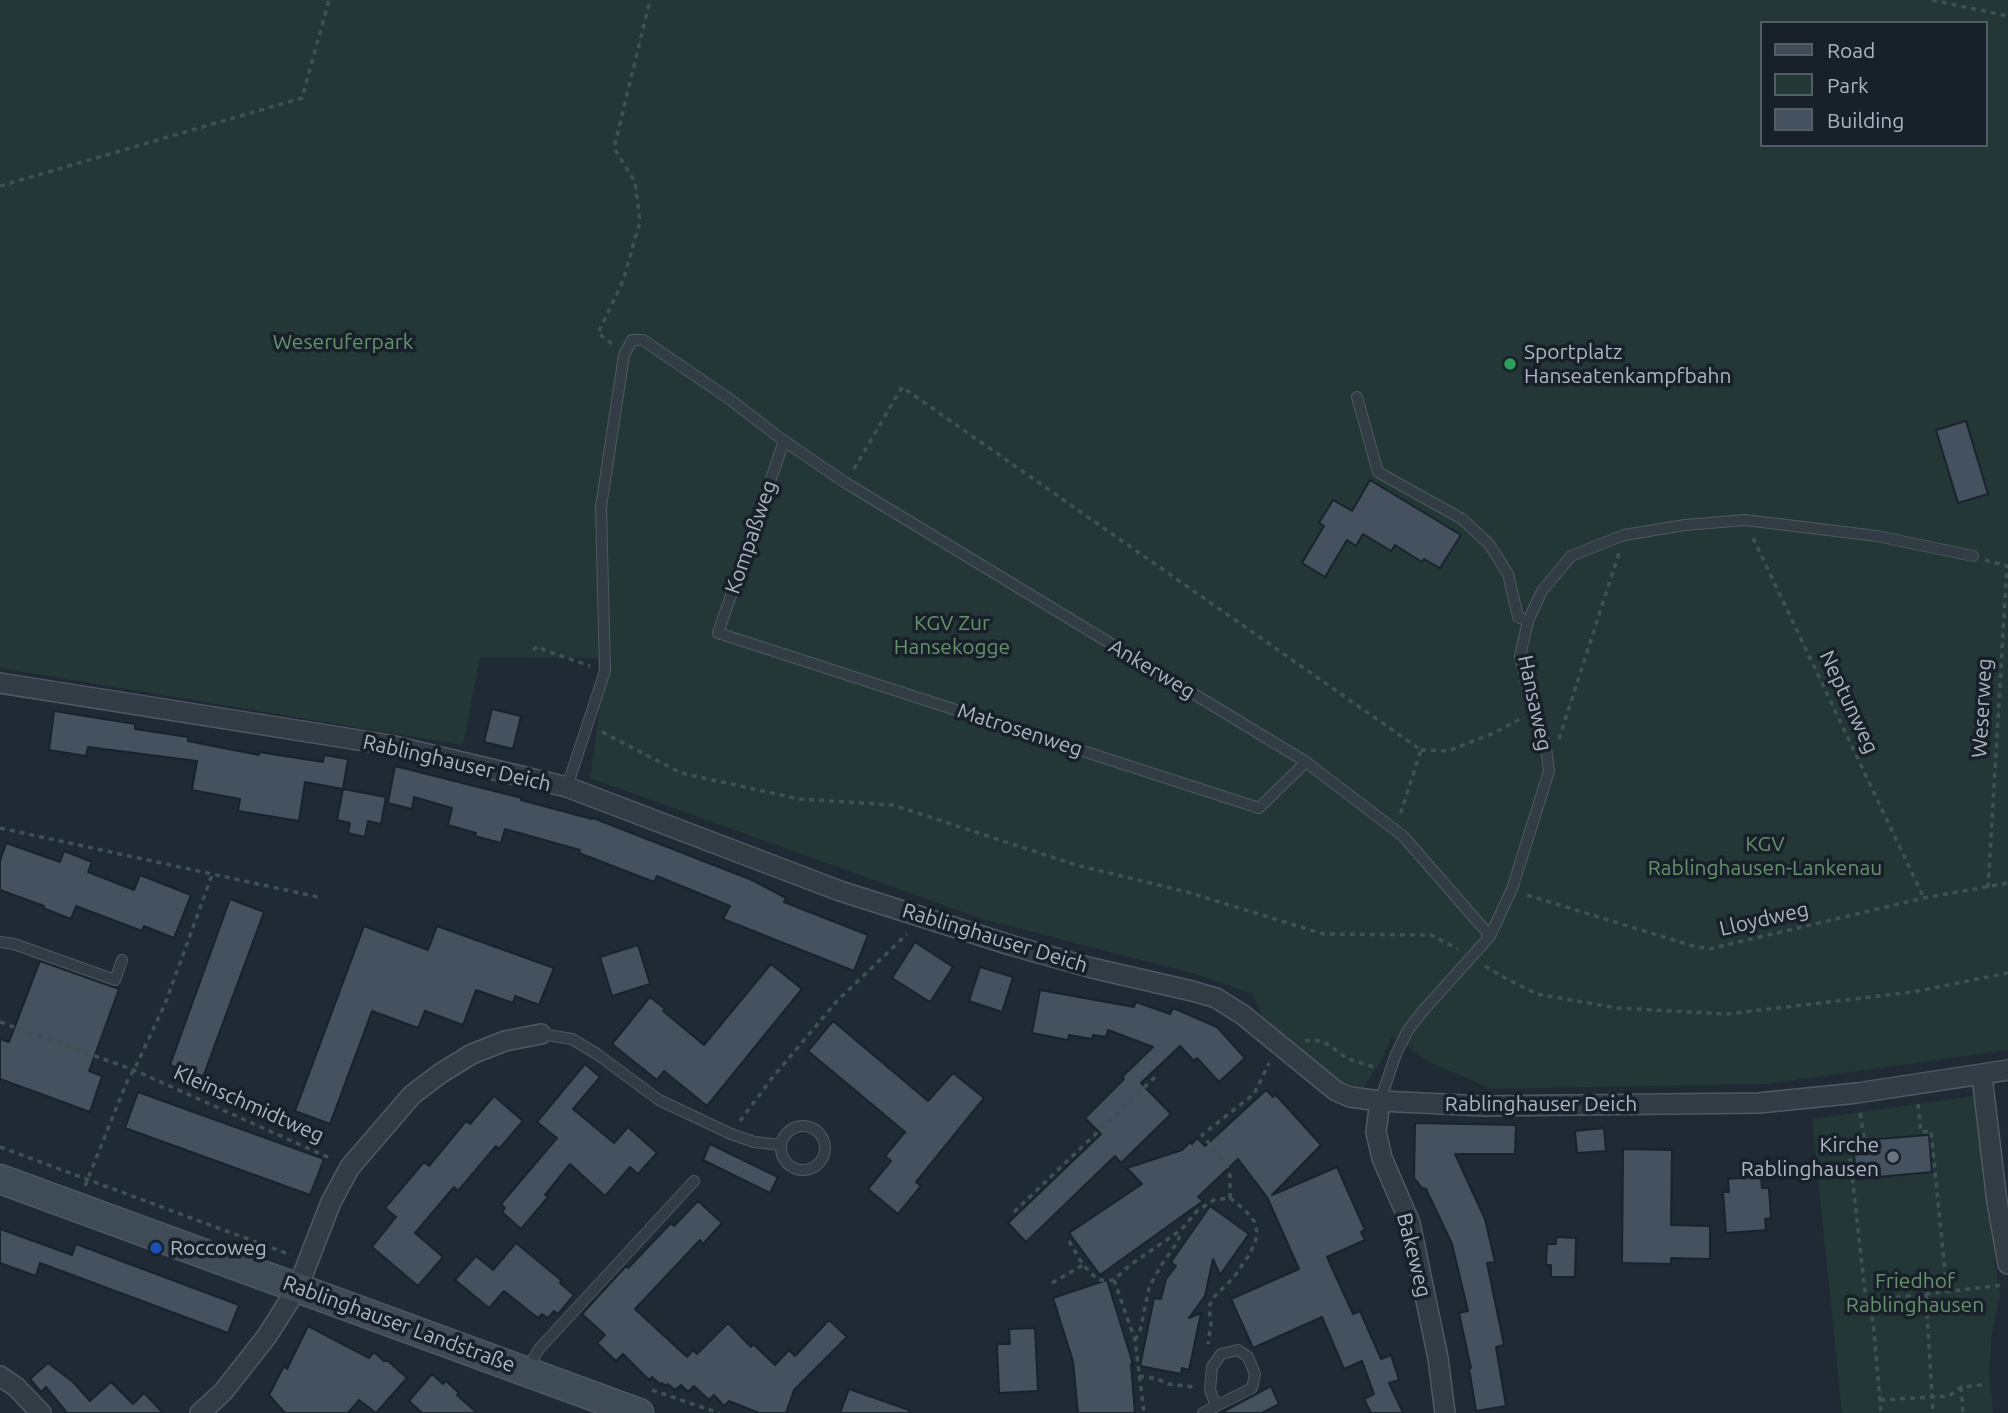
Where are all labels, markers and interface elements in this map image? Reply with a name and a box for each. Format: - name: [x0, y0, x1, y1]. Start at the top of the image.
- legend: [1759, 21, 1987, 147]
- text: Road: [1827, 38, 1875, 62]
- text: Park: [1827, 73, 1869, 97]
- text: Building: [1827, 108, 1904, 132]
- park label: Weseruferpark: [273, 329, 413, 355]
- place label: Sportplatz Hanseatenkampfbahn: [1524, 339, 1732, 389]
- marker: Sportplatz Hanseatenkampfbahn: [1502, 356, 1518, 372]
- street label: Kompaßweg: [720, 477, 782, 597]
- park label: KGV Zur Hansekogge: [894, 610, 1010, 660]
- street label: Ankerweg: [1104, 634, 1200, 704]
- street label: Neptunweg: [1814, 646, 1884, 758]
- street label: Hansaweg: [1513, 653, 1557, 753]
- street label: Weserweg: [1967, 658, 1997, 758]
- street label: Matrosenweg: [954, 698, 1086, 762]
- street label: Rablinghauser Deich: [360, 729, 554, 797]
- park label: KGV Rablinghausen-Lankenau: [1648, 831, 1882, 881]
- street label: Lloydweg: [1717, 897, 1811, 941]
- street label: Rablinghauser Deich: [899, 898, 1091, 978]
- street label: Kleinschmidtweg: [170, 1060, 328, 1148]
- street label: Rablinghauser Deich: [1445, 1091, 1637, 1117]
- place label: Kirche Rablinghausen: [1741, 1132, 1879, 1182]
- marker: Kirche Rablinghausen: [1885, 1149, 1901, 1165]
- street label: Bakeweg: [1391, 1210, 1437, 1300]
- place label: Roccoweg: [170, 1235, 267, 1261]
- marker: Roccoweg: [148, 1240, 164, 1256]
- park label: Friedhof Rablinghausen: [1846, 1268, 1984, 1318]
- street label: Rablinghauser Landstraße: [279, 1270, 519, 1378]

